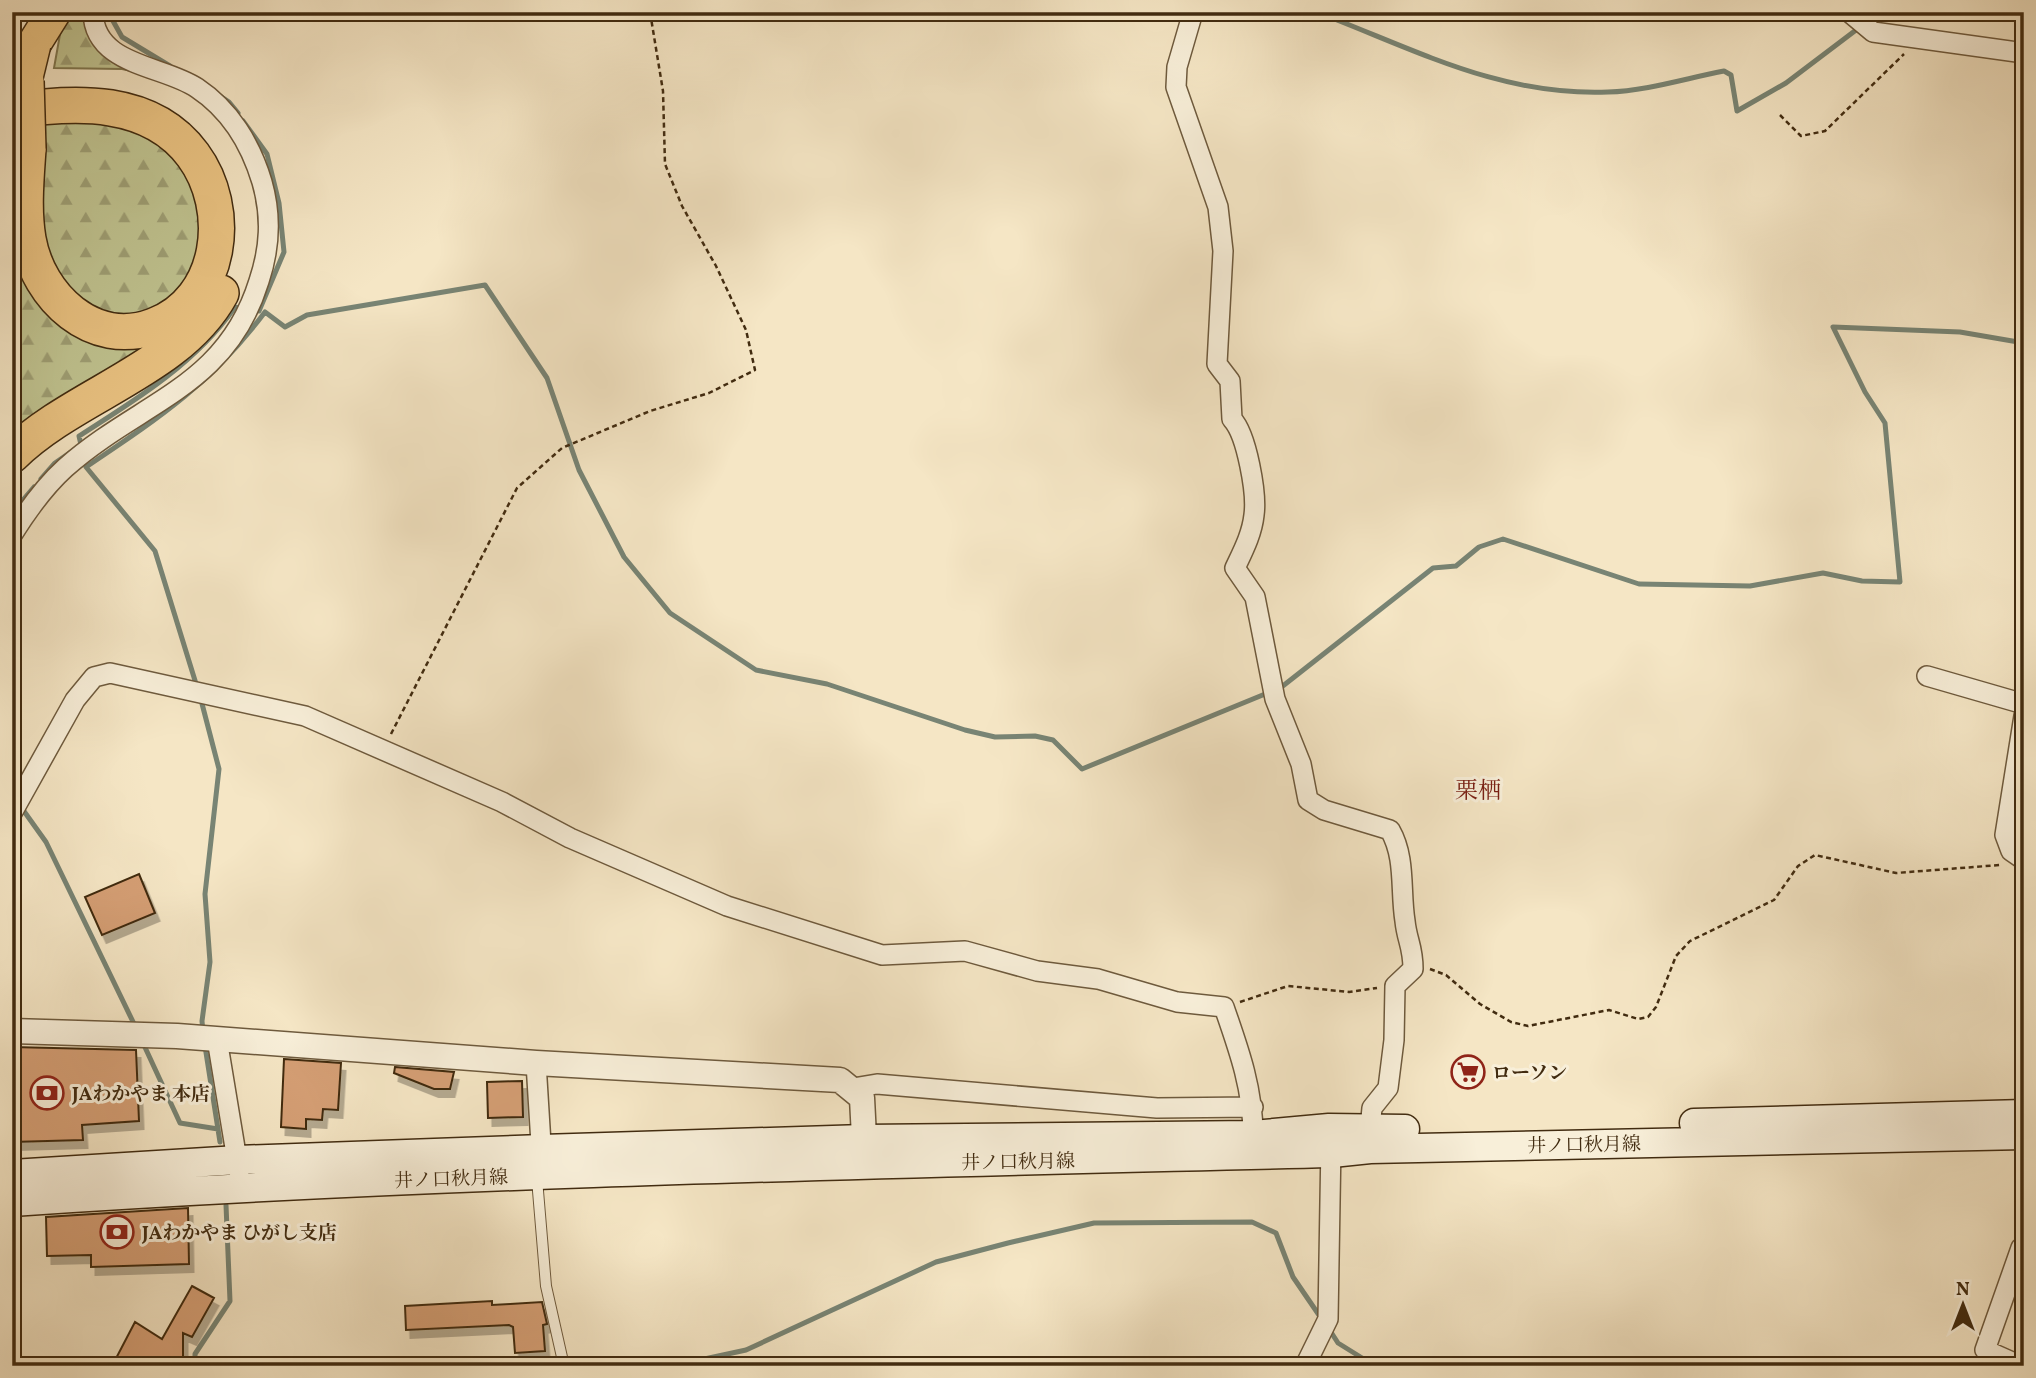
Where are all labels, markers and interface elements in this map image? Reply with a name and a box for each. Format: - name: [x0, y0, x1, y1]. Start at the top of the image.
- district label: 栗栖: [1455, 776, 1501, 808]
- supermarket icon: ローソン: [1449, 1053, 1487, 1091]
- place label: ローソン: [1492, 1061, 1567, 1087]
- bank icon: JAわかやま 本店: [28, 1074, 66, 1112]
- place label: JAわかやま 本店: [71, 1082, 210, 1108]
- street label: 井ノ口秋月線: [1527, 1132, 1641, 1160]
- street label: 井ノ口秋月線: [961, 1149, 1075, 1177]
- street label: 井ノ口秋月線: [394, 1165, 508, 1195]
- bank icon: JAわかやま ひがし支店: [98, 1213, 136, 1251]
- place label: JAわかやま ひがし支店: [141, 1221, 337, 1247]
- north arrow: [1927, 1270, 1997, 1340]
- text: N: [1956, 1277, 1970, 1303]

